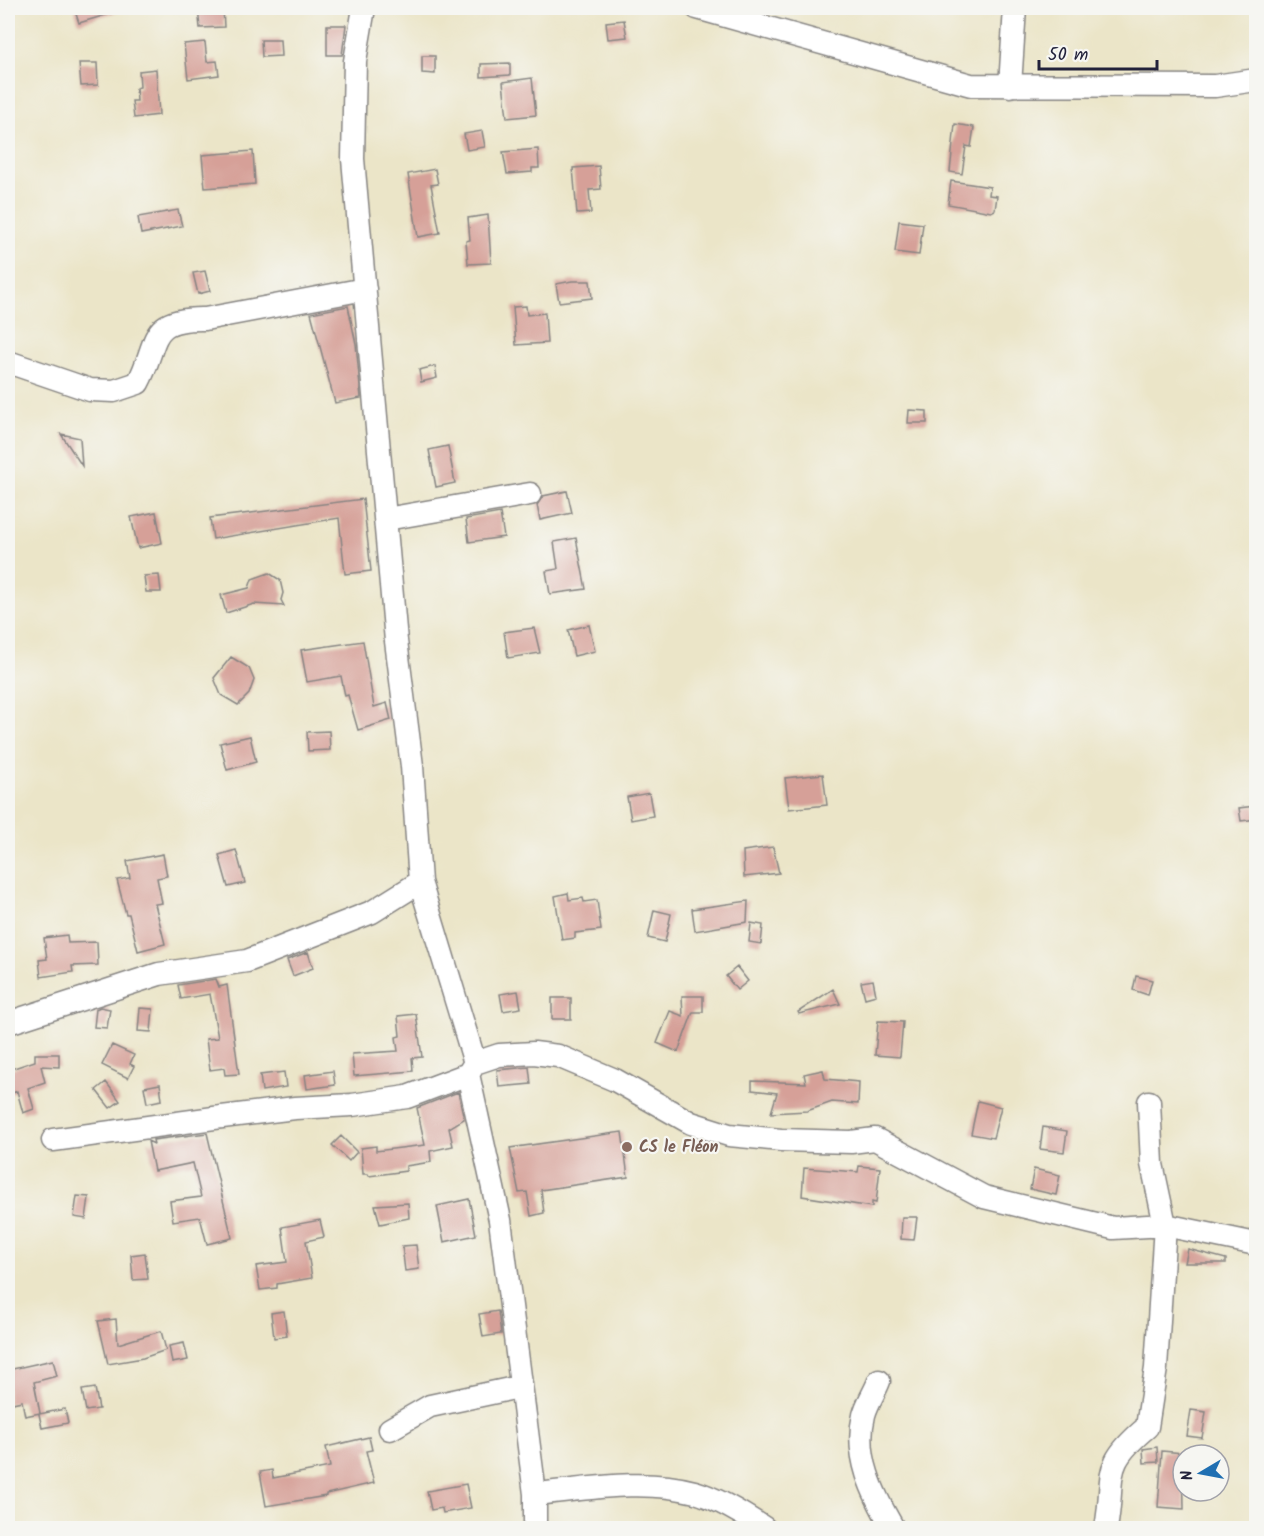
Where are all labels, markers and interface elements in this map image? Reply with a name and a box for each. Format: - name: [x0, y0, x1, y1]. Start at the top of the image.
- scale bar: [1039, 33, 1158, 71]
- text: 50 m: [1048, 41, 1088, 70]
- place label: CS le Fléon: [639, 1135, 719, 1160]
- marker: CS le Fléon: [620, 1140, 634, 1154]
- north arrow: [1171, 1443, 1231, 1503]
- text: N: [1175, 1468, 1201, 1482]

